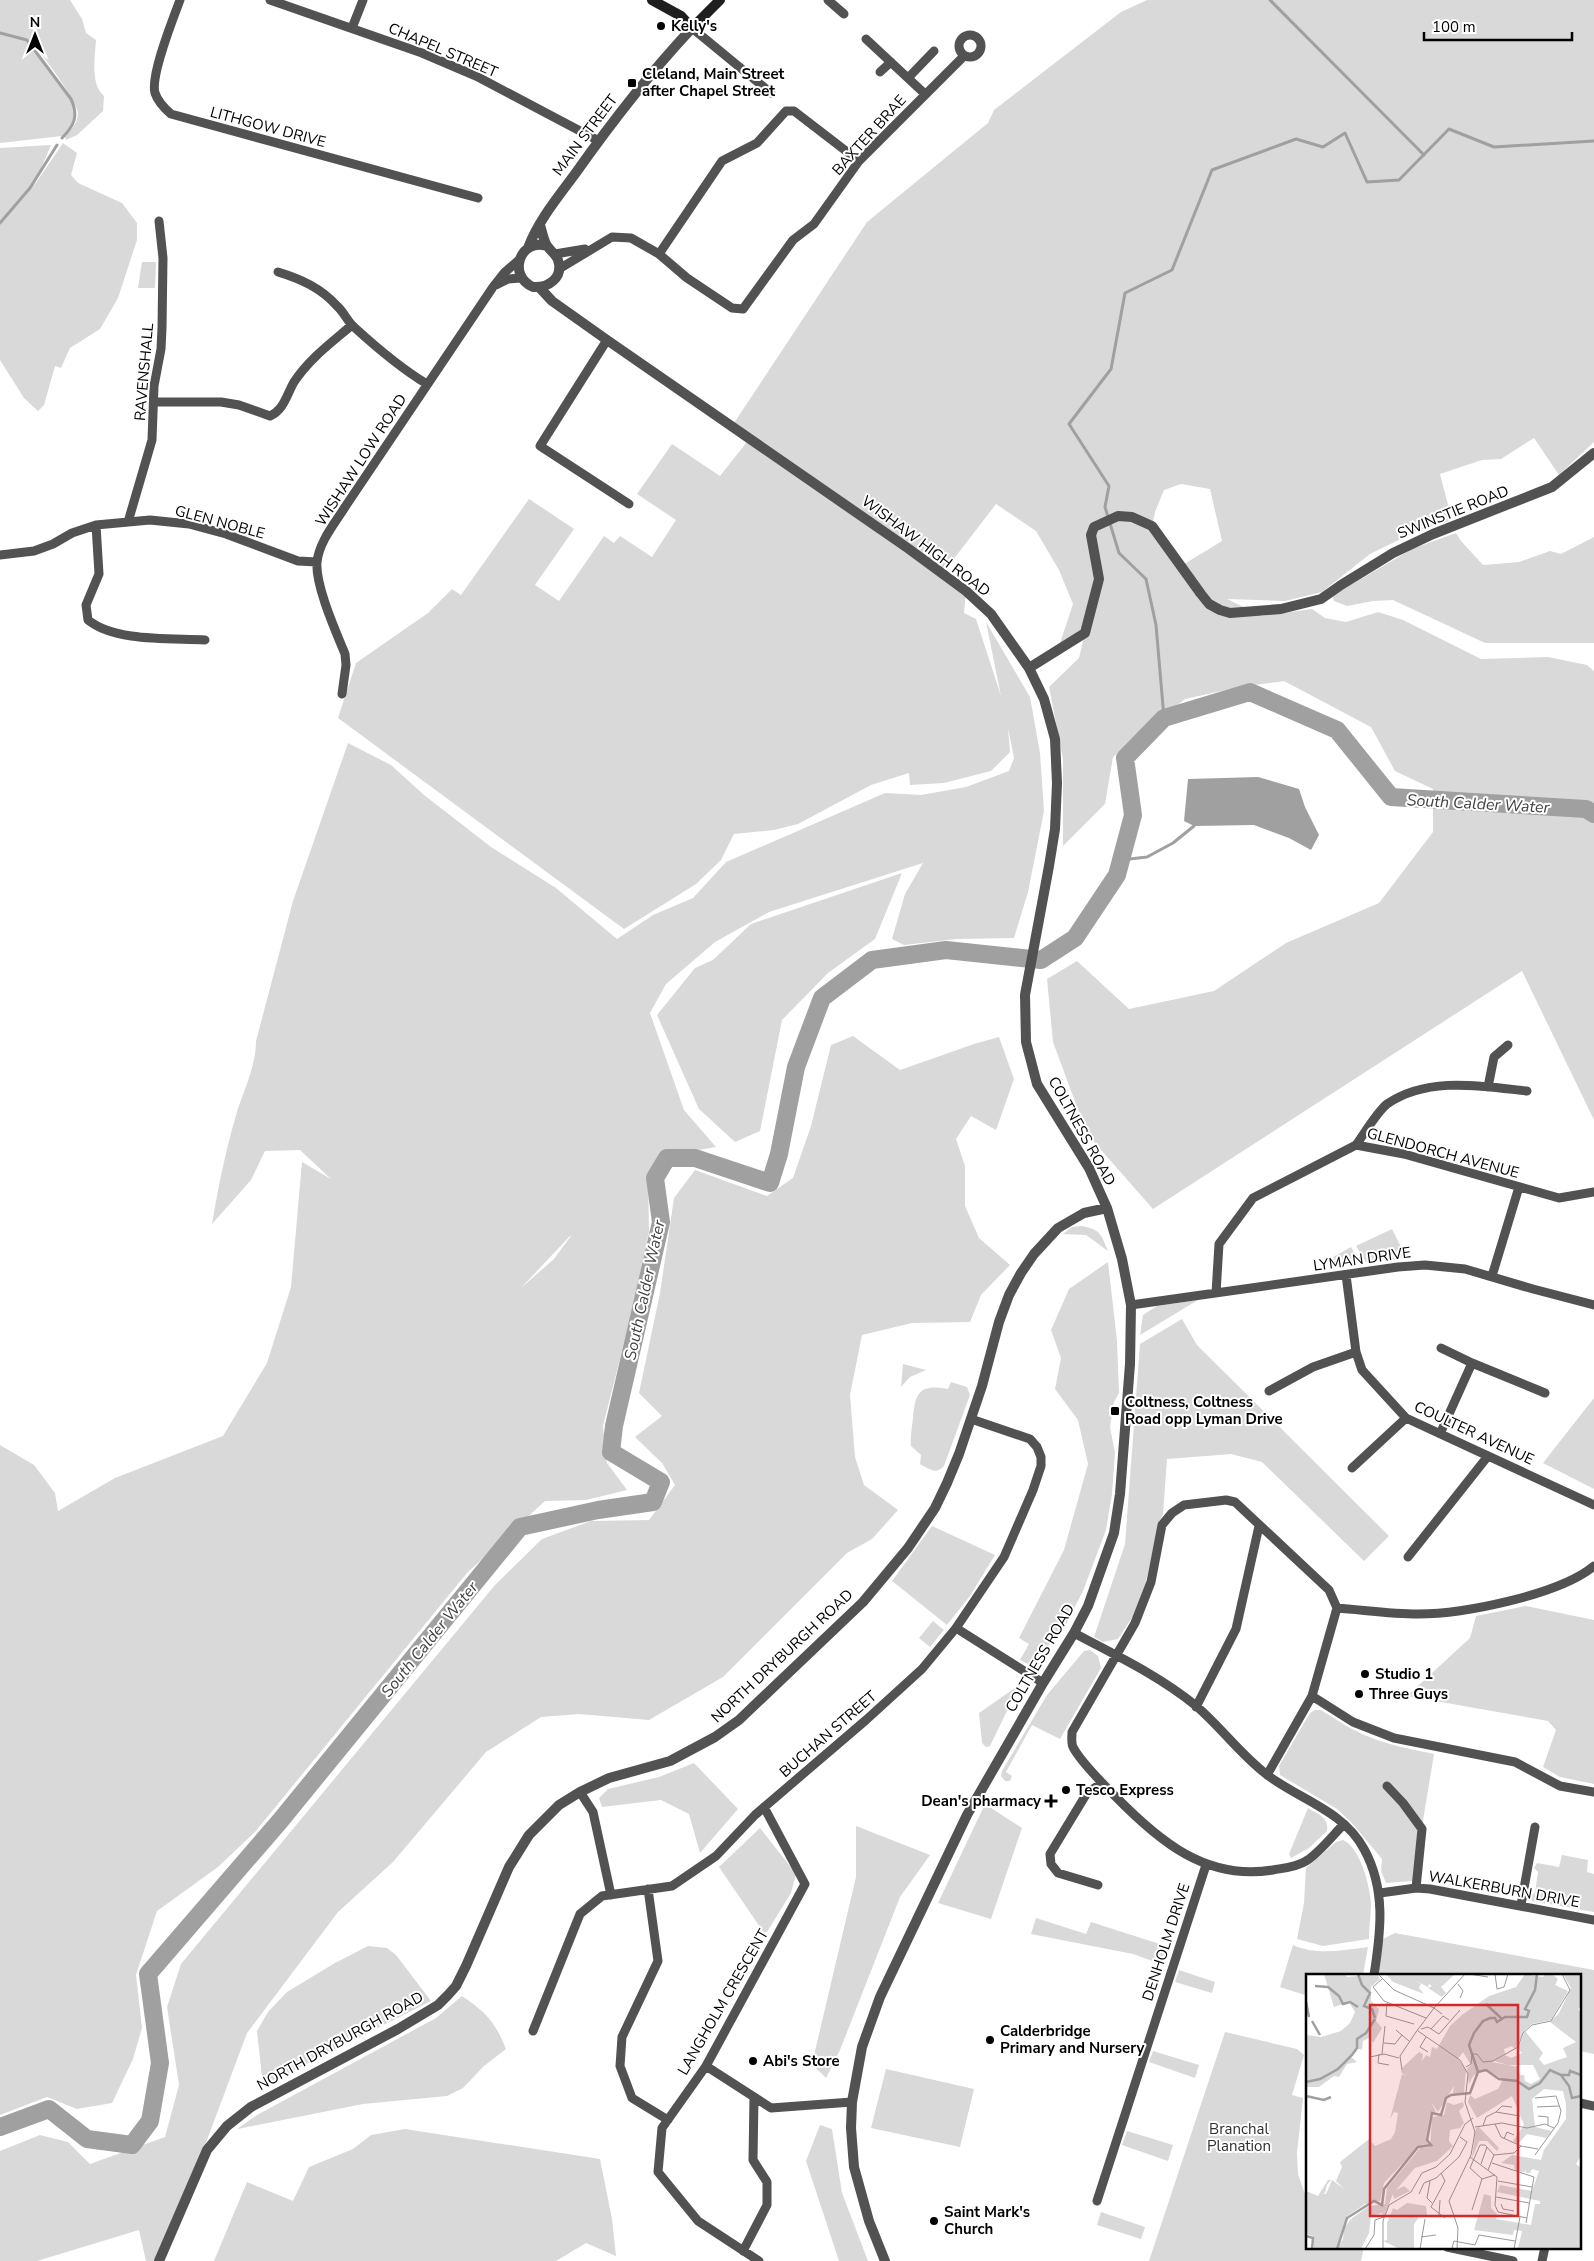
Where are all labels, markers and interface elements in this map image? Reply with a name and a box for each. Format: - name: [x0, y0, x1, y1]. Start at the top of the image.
- north arrow: [10, 10, 60, 60]
- scale bar: [1424, 10, 1572, 42]
- text: N: [30, 13, 40, 32]
- place label: Kelly's: [671, 16, 717, 36]
- text: 100 m: [1432, 17, 1476, 37]
- street label: CHAPEL STREET: [385, 18, 501, 82]
- marker: Kelly's: [655, 20, 667, 32]
- place label: Cleland, Main Street after Chapel Street: [642, 64, 785, 101]
- marker: Cleland, Main Street after Chapel Street: [626, 77, 638, 89]
- street label: MAIN STREET: [548, 90, 622, 180]
- street label: BAXTER BRAE: [828, 90, 910, 180]
- street label: LITHGOW DRIVE: [208, 102, 328, 152]
- street label: RAVENSHALL: [130, 322, 158, 422]
- street label: WISHAW LOW ROAD: [311, 390, 411, 530]
- street label: SWINSTIE ROAD: [1394, 481, 1512, 543]
- street label: WISHAW HIGH ROAD: [858, 491, 994, 601]
- street label: GLEN NOBLE: [173, 500, 267, 544]
- water label: South Calder Water: [1406, 789, 1551, 819]
- street label: COLTNESS ROAD: [1044, 1073, 1120, 1189]
- street label: GLENDORCH AVENUE: [1365, 1123, 1521, 1183]
- water label: South Calder Water: [619, 1217, 671, 1362]
- street label: LYMAN DRIVE: [1312, 1242, 1412, 1276]
- place label: Coltness, Coltness Road opp Lyman Drive: [1125, 1392, 1283, 1429]
- street label: COULTER AVENUE: [1411, 1396, 1537, 1470]
- marker: Coltness, Coltness Road opp Lyman Drive: [1109, 1405, 1121, 1417]
- water label: South Calder Water: [376, 1576, 484, 1702]
- street label: NORTH DRYBURGH ROAD: [707, 1585, 857, 1727]
- street label: COLTNESS ROAD: [1001, 1600, 1079, 1716]
- place label: Studio 1: [1375, 1664, 1433, 1684]
- marker: Studio 1: [1359, 1668, 1371, 1680]
- place label: Three Guys: [1369, 1684, 1448, 1704]
- street label: BUCHAN STREET: [775, 1686, 881, 1782]
- marker: Three Guys: [1353, 1688, 1365, 1700]
- place label: Tesco Express: [1076, 1780, 1174, 1800]
- marker: Tesco Express: [1060, 1784, 1072, 1796]
- place label: Dean's pharmacy: [921, 1791, 1041, 1811]
- marker: Dean's pharmacy: [1045, 1795, 1057, 1807]
- street label: WALKERBURN DRIVE: [1427, 1866, 1581, 1912]
- street label: DENHOLM DRIVE: [1138, 1881, 1194, 2003]
- street label: LANGHOLM CRESCENT: [673, 1925, 773, 2079]
- inset map: [1306, 1974, 1582, 2248]
- street label: NORTH DRYBURGH ROAD: [253, 1987, 427, 2095]
- place label: Calderbridge Primary and Nursery: [1000, 2021, 1144, 2058]
- marker: Calderbridge Primary and Nursery: [984, 2034, 996, 2046]
- place label: Abi's Store: [763, 2051, 840, 2071]
- marker: Abi's Store: [747, 2055, 759, 2067]
- park label: Branchal Planation: [1207, 2119, 1271, 2156]
- place label: Saint Mark's Church: [944, 2202, 1030, 2239]
- marker: Saint Mark's Church: [928, 2215, 940, 2227]

